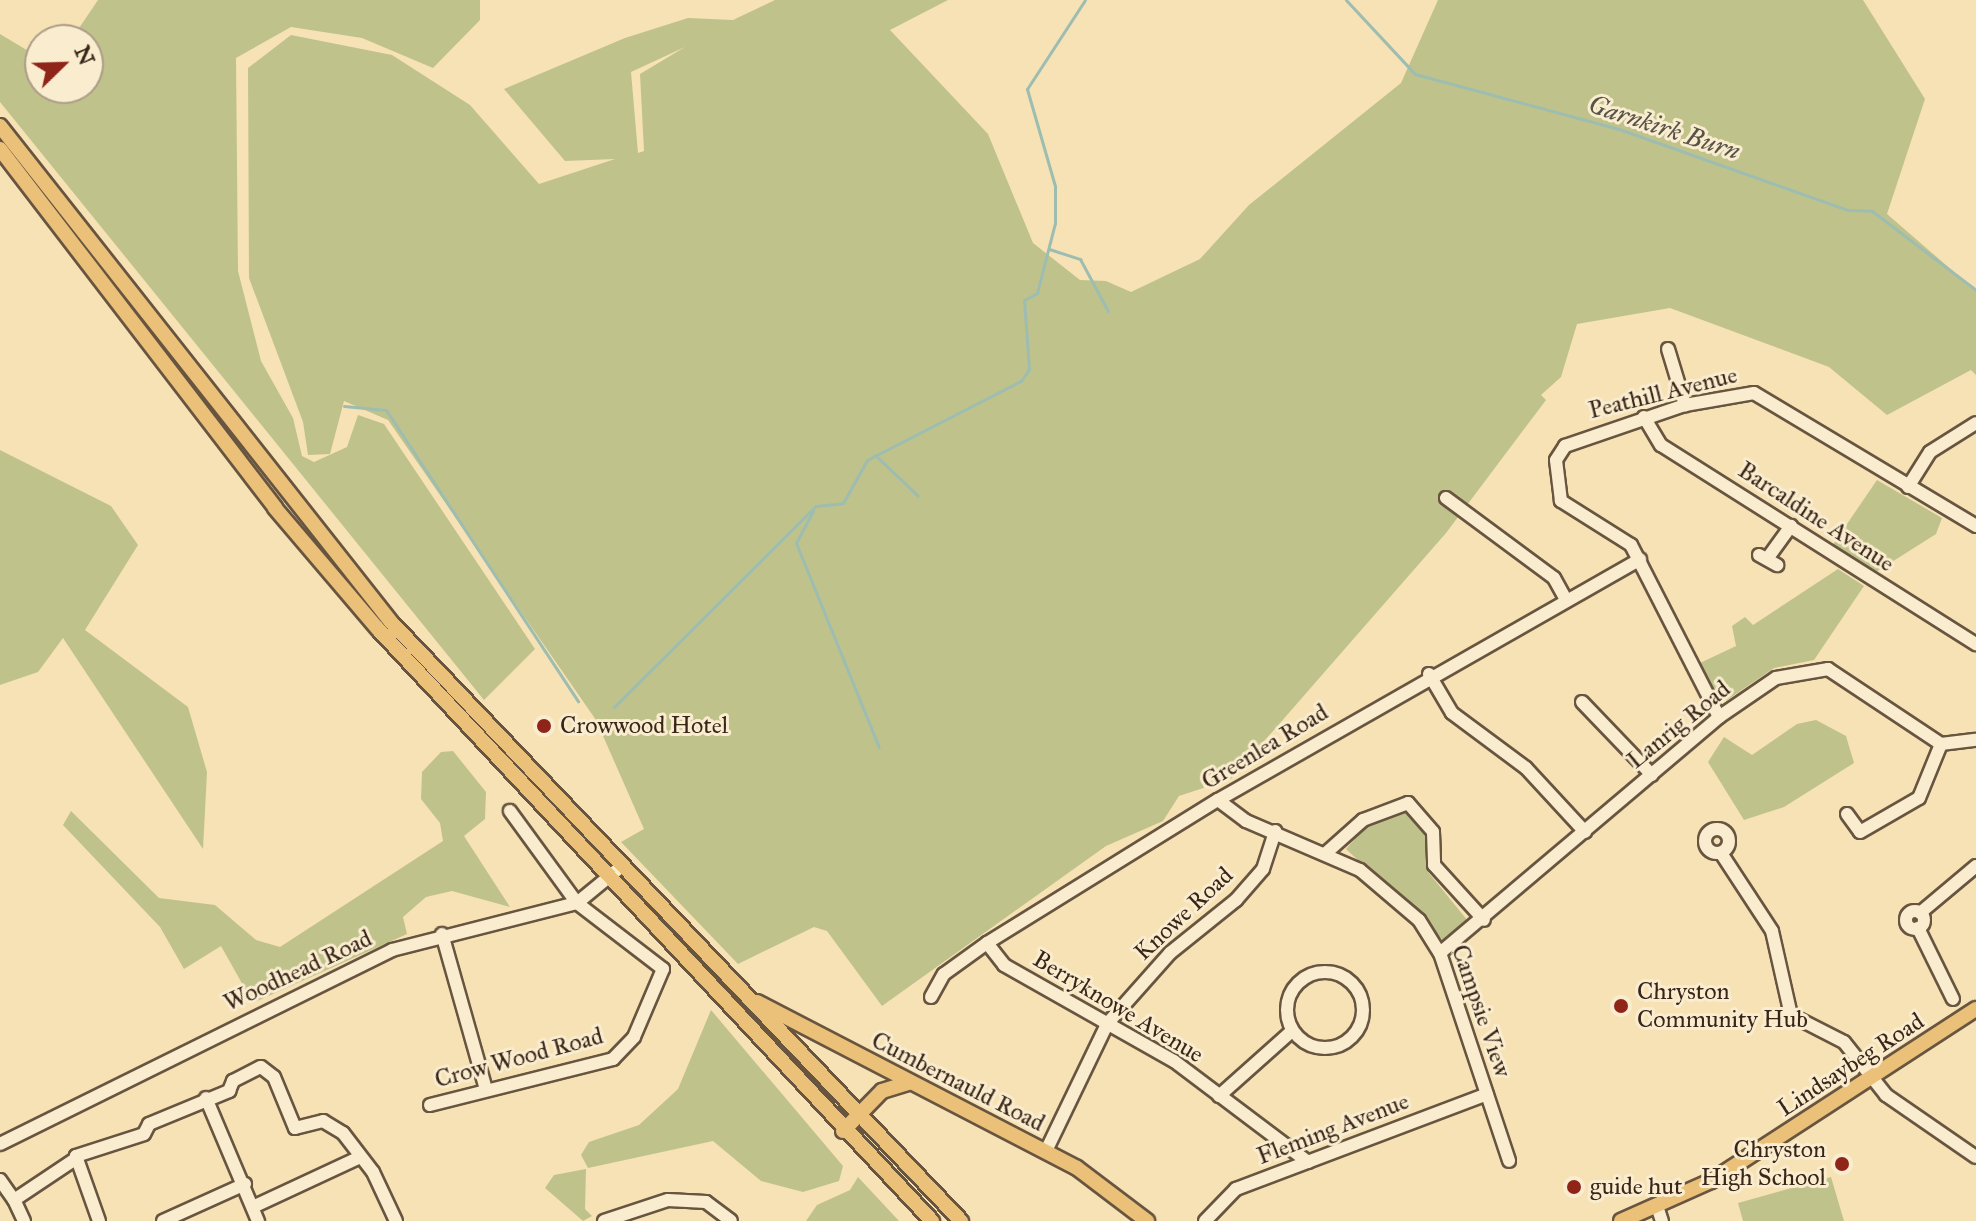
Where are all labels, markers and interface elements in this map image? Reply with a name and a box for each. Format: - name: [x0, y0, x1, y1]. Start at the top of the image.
- north arrow: [24, 24, 104, 104]
- text: N: [69, 41, 101, 69]
- water label: Garnkirk Burn: [1584, 89, 1744, 167]
- street label: Peathill Avenue: [1586, 361, 1740, 425]
- street label: Barcaldine Avenue: [1732, 456, 1900, 578]
- street label: Lanrig Road: [1622, 675, 1736, 775]
- street label: Greenlea Road: [1197, 698, 1333, 796]
- place label: Crowwood Hotel: [560, 712, 728, 740]
- marker: Crowwood Hotel: [535, 717, 553, 735]
- street label: Knowe Road: [1129, 861, 1239, 967]
- street label: Woodhead Road: [219, 924, 377, 1018]
- street label: Campsie View: [1445, 941, 1517, 1081]
- street label: Berryknowe Avenue: [1027, 945, 1209, 1069]
- place label: Chryston Community Hub: [1637, 978, 1808, 1034]
- marker: Chryston Community Hub: [1612, 997, 1630, 1015]
- street label: Lindsaybeg Road: [1773, 1007, 1929, 1123]
- street label: Crow Wood Road: [432, 1022, 606, 1094]
- street label: Cumbernauld Road: [867, 1026, 1049, 1138]
- street label: Fleming Avenue: [1253, 1087, 1413, 1171]
- place label: Chryston High School: [1701, 1136, 1826, 1192]
- marker: Chryston High School: [1833, 1155, 1851, 1173]
- place label: guide hut: [1590, 1173, 1682, 1201]
- marker: guide hut: [1565, 1178, 1583, 1196]

